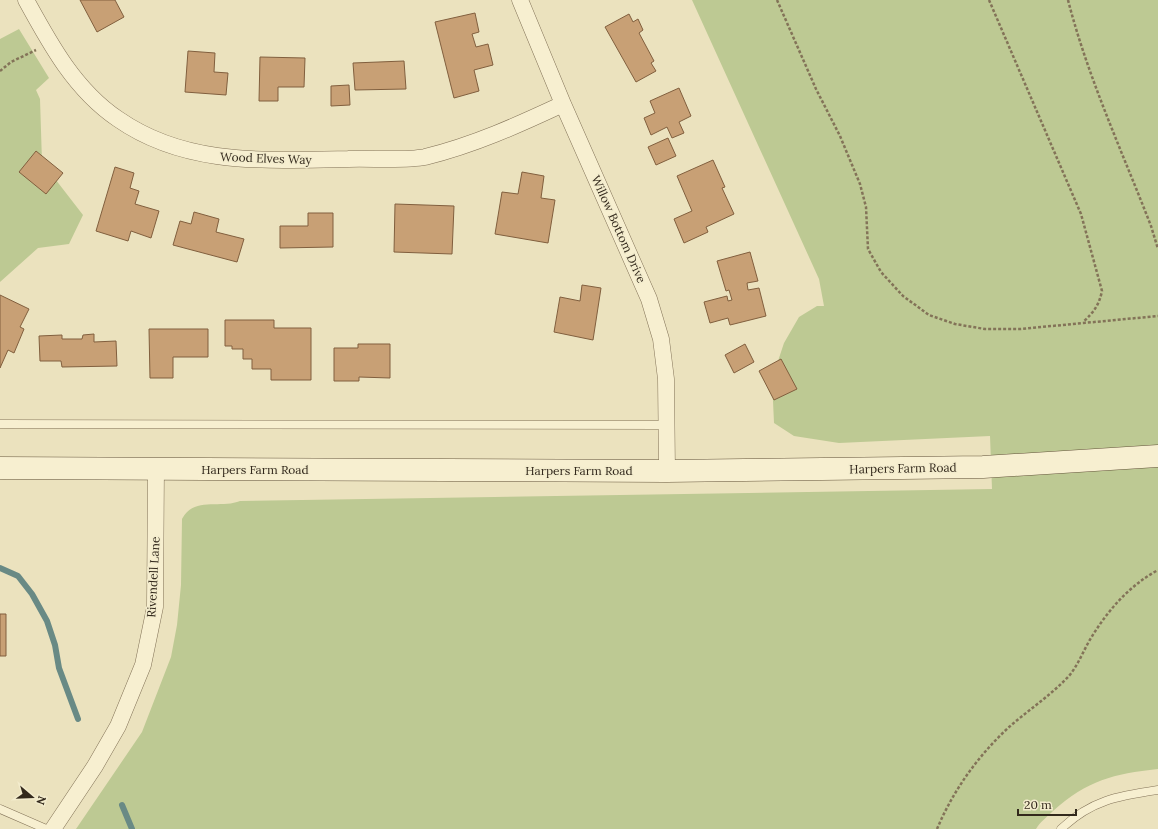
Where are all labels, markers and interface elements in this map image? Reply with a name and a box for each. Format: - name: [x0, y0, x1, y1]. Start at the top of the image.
- street label: Wood Elves Way: [220, 149, 313, 167]
- street label: Willow Bottom Drive: [589, 173, 650, 286]
- street label: Harpers Farm Road: [849, 460, 957, 476]
- street label: Harpers Farm Road: [201, 462, 309, 477]
- street label: Harpers Farm Road: [525, 463, 633, 478]
- street label: Rivendell Lane: [143, 536, 163, 618]
- north arrow: [12, 777, 52, 817]
- scale bar: [1018, 791, 1076, 817]
- text: N: [33, 794, 49, 807]
- text: 20 m: [1024, 797, 1052, 812]

